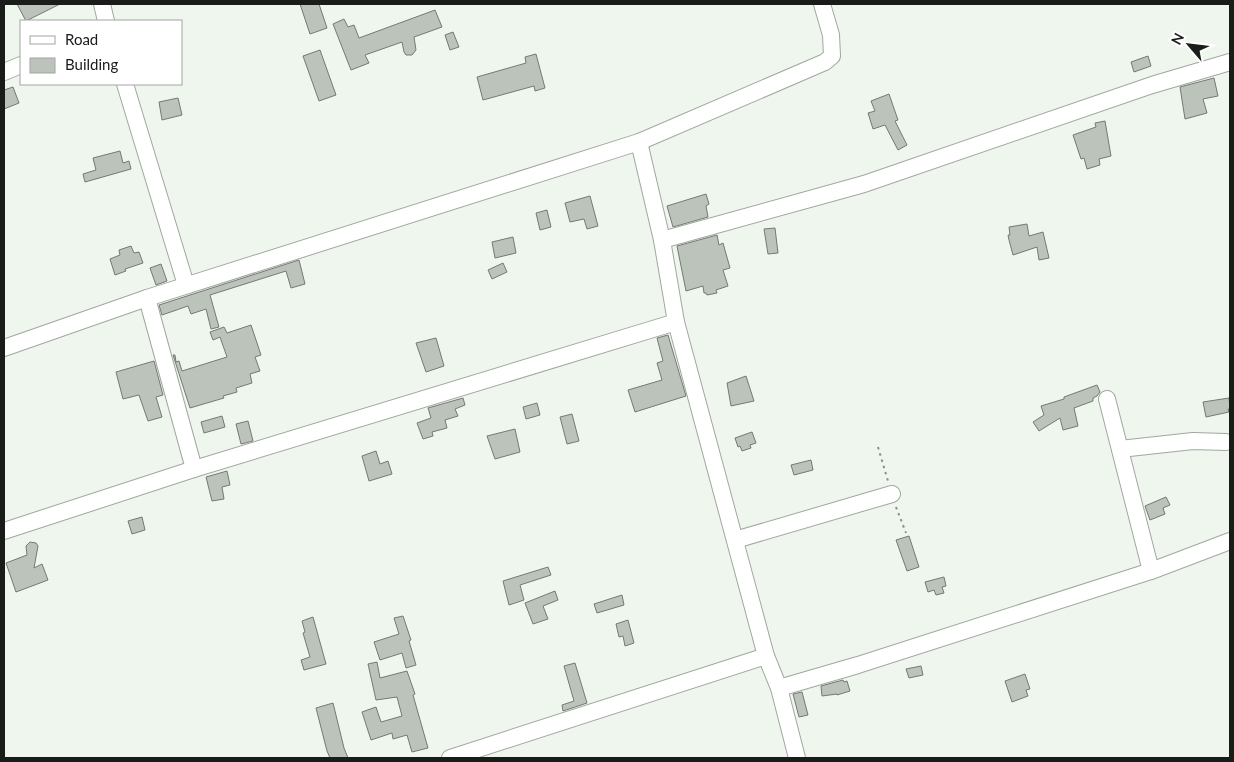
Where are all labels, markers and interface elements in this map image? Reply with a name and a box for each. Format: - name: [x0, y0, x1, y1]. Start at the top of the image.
- legend: [20, 20, 182, 85]
- north arrow: [1164, 20, 1214, 70]
- text: Road: [65, 30, 98, 48]
- text: N: [1167, 30, 1187, 47]
- text: Building: [65, 55, 118, 73]

